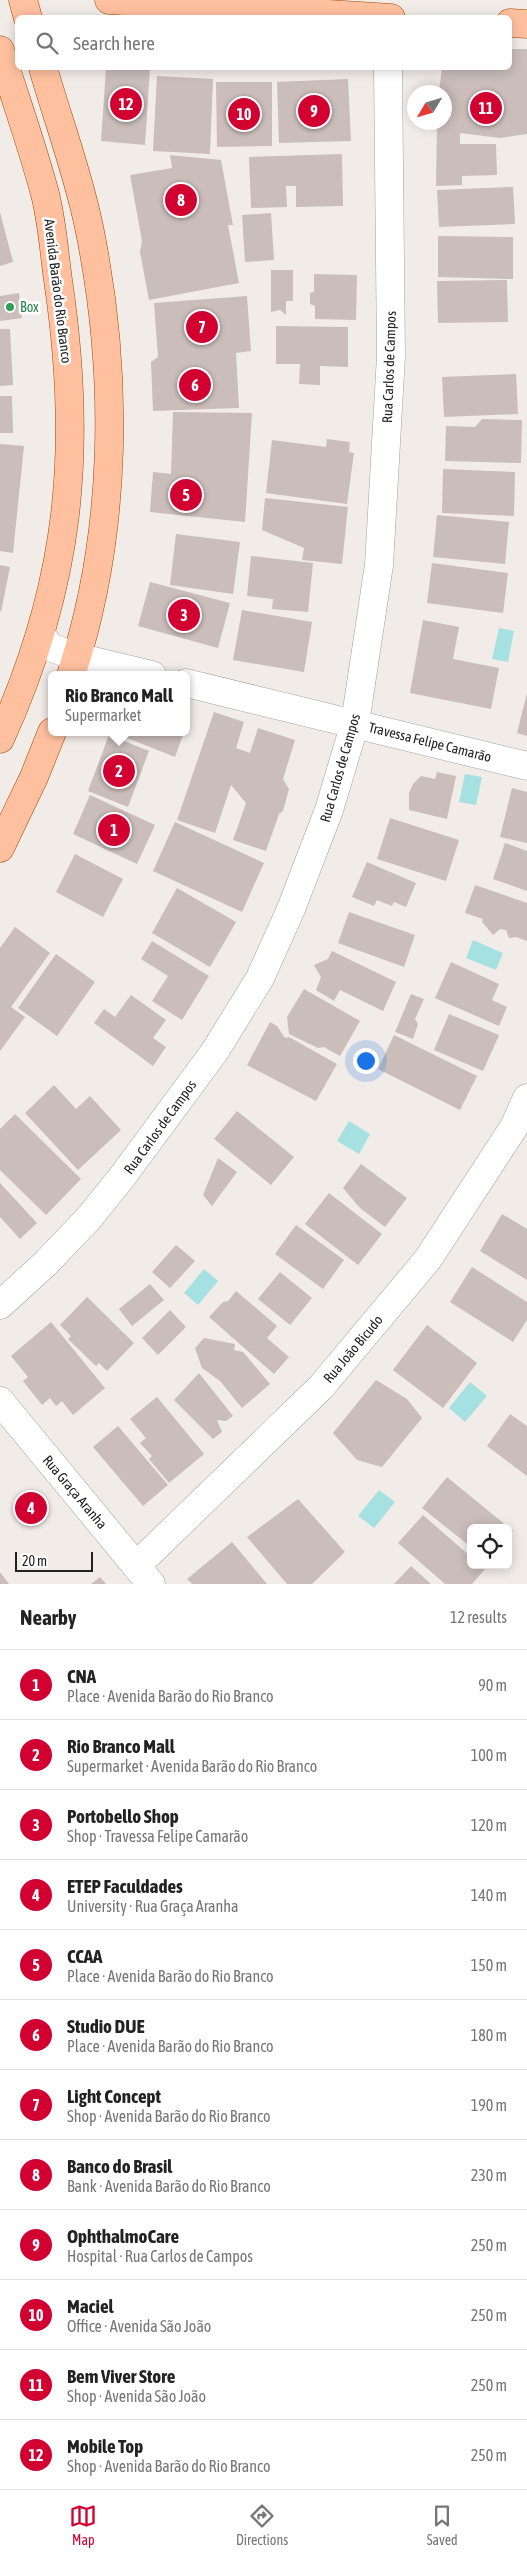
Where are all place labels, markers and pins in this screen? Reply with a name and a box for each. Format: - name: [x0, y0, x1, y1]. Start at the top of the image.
- pin: 12: [110, 85, 142, 123]
- pin: 11: [470, 89, 502, 127]
- pin: 9: [298, 92, 330, 130]
- pin: 10: [228, 95, 260, 133]
- pin: 8: [165, 181, 197, 219]
- place label: Box: [20, 299, 39, 315]
- marker: Box: [4, 301, 16, 313]
- pin: 7: [186, 308, 218, 346]
- pin: 6: [179, 366, 211, 404]
- pin: 5: [170, 476, 202, 514]
- pin: 3: [168, 596, 200, 634]
- pin: 2: [103, 752, 135, 790]
- pin: 1: [98, 811, 130, 849]
- pin: 4: [15, 1489, 47, 1527]

